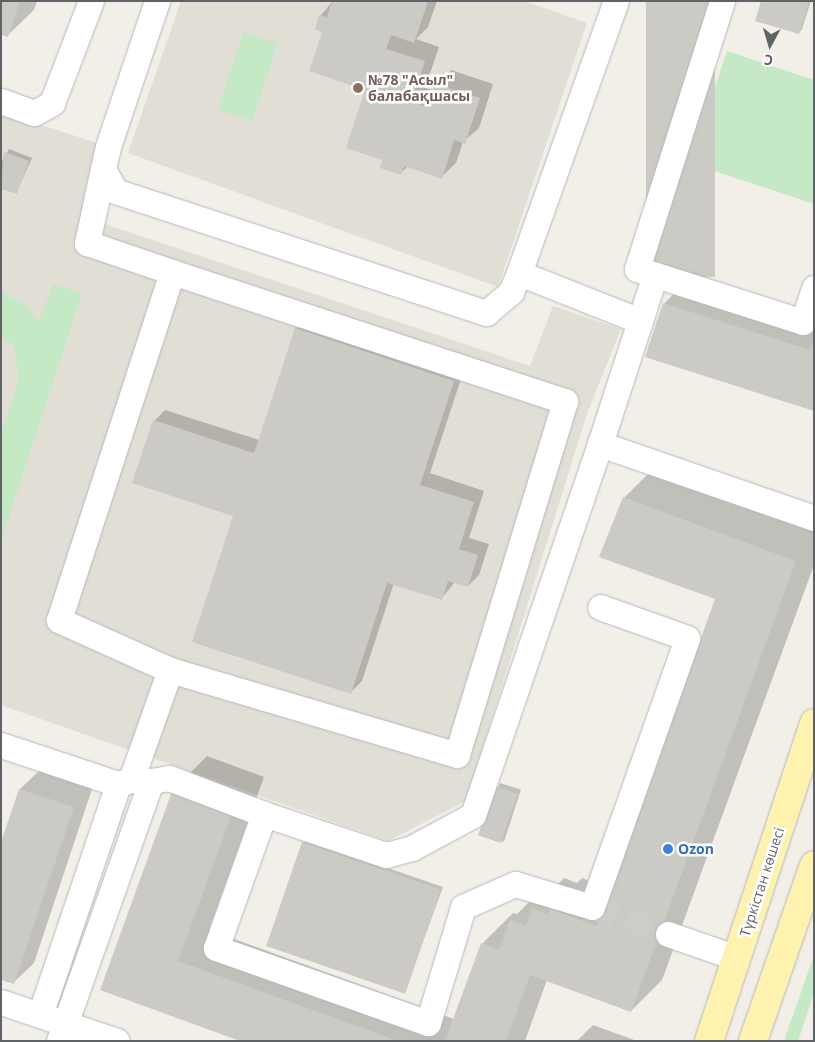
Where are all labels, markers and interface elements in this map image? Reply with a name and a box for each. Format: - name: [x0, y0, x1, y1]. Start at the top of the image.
- north arrow: [745, 20, 795, 70]
- text: С: [763, 51, 774, 70]
- place label: №78 "Асыл" балабақшасы: [368, 72, 470, 104]
- marker: №78 "Асыл" балабақшасы: [352, 82, 364, 94]
- street label: Түркістан көшесі: [736, 825, 788, 939]
- place label: Ozon: [678, 841, 714, 857]
- marker: Ozon: [662, 843, 674, 855]

